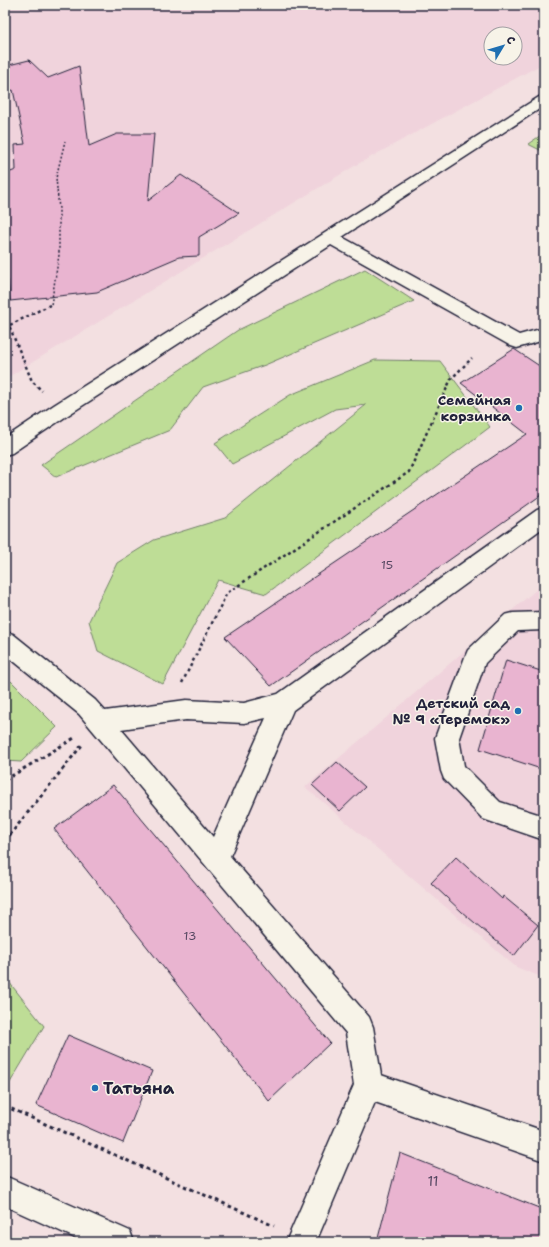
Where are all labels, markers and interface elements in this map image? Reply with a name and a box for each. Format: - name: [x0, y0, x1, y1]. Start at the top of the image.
- north arrow: [483, 26, 523, 66]
- text: С: [502, 33, 519, 48]
- place label: Семейная корзинка: [438, 391, 511, 425]
- marker: Семейная корзинка: [514, 403, 524, 413]
- house number: 15: [381, 557, 393, 573]
- place label: Детский сад № 9 «Теремок»: [393, 694, 510, 728]
- marker: Детский сад № 9 «Теремок»: [513, 706, 523, 716]
- house number: 13: [184, 928, 196, 944]
- place label: Татьяна: [103, 1077, 175, 1099]
- marker: Татьяна: [90, 1083, 100, 1093]
- house number: 11: [427, 1172, 439, 1190]

